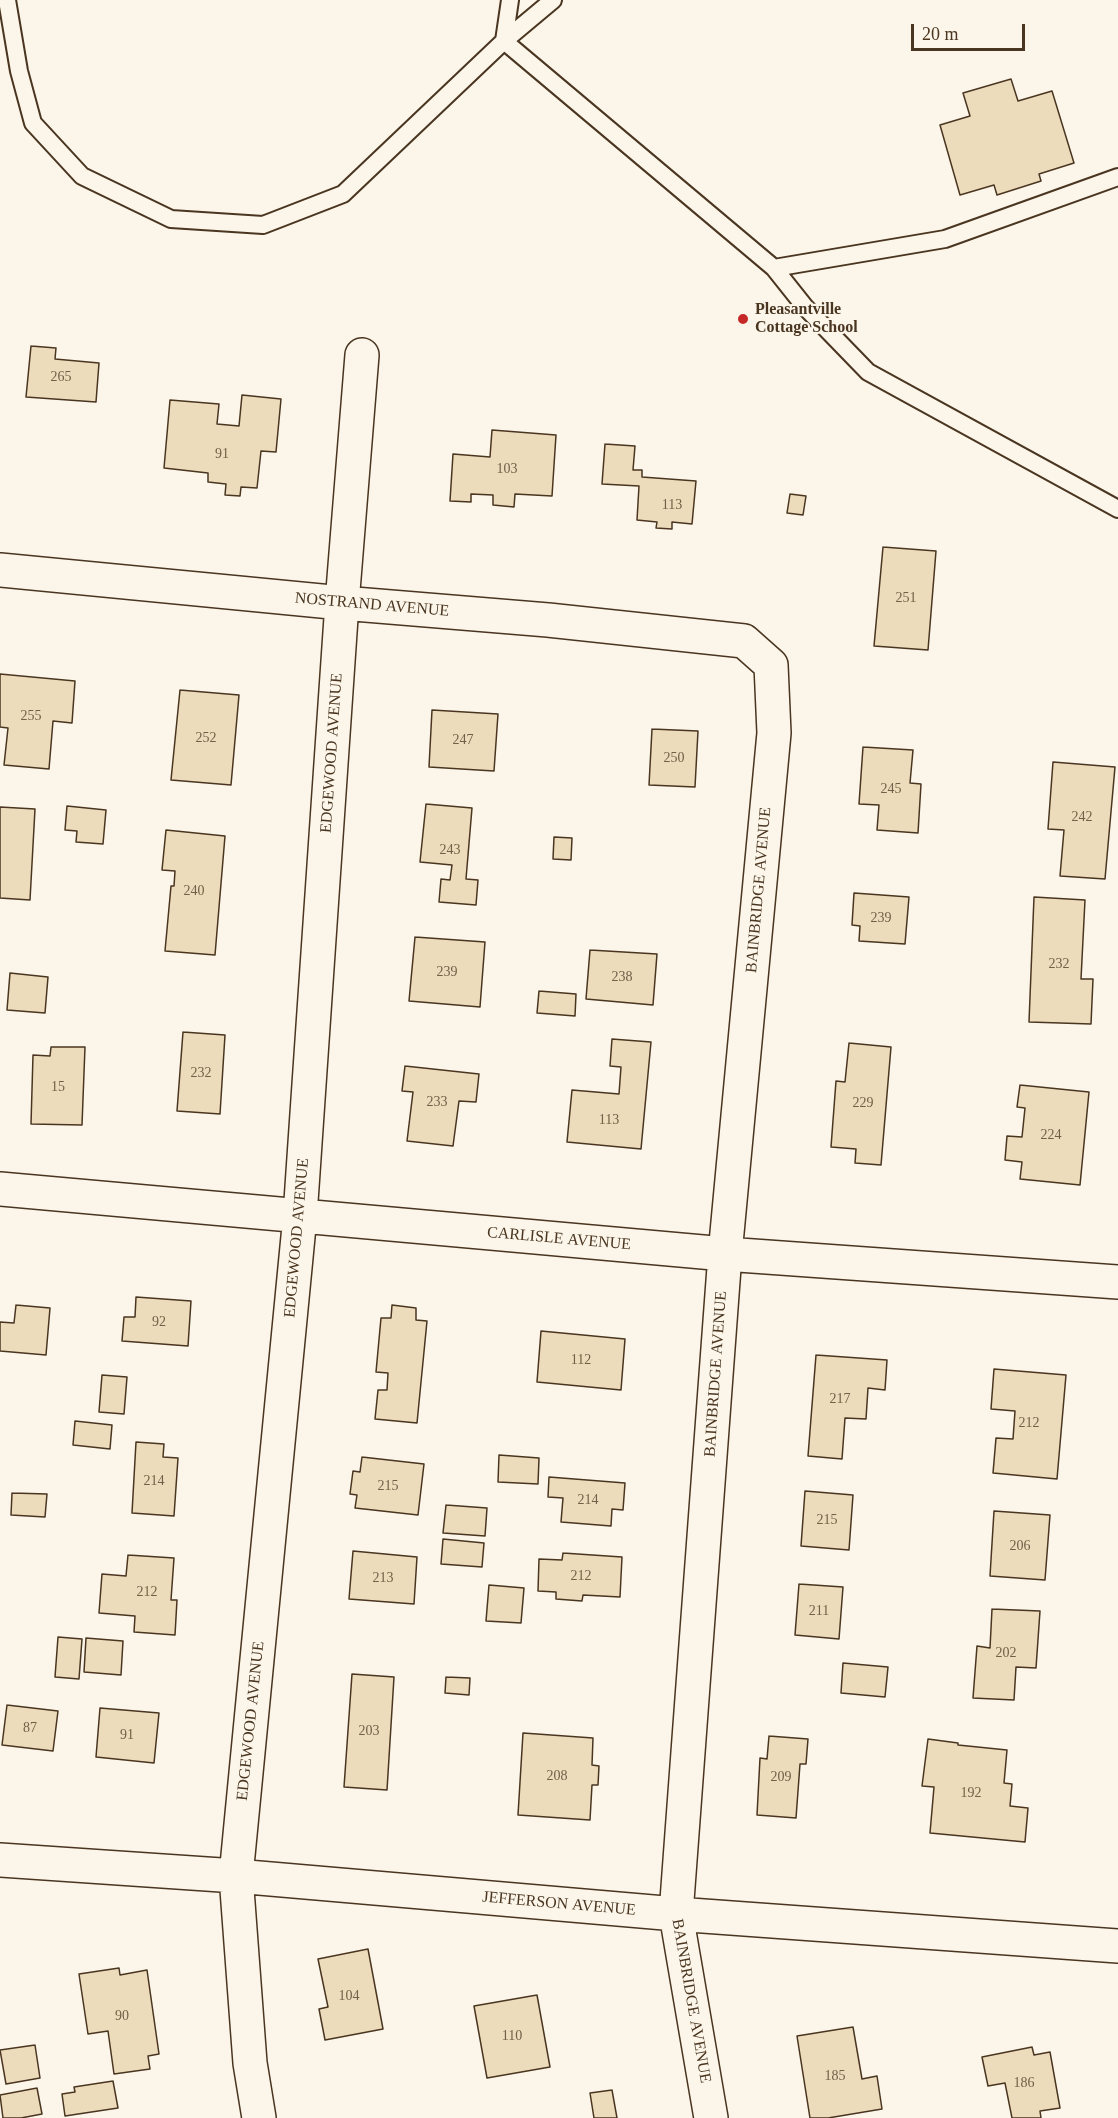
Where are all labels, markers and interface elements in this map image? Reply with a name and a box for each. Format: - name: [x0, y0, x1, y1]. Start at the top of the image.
- scale bar: [914, 12, 1028, 50]
- text: 20 m: [922, 24, 959, 44]
- place label: Pleasantville Cottage School: [755, 300, 858, 338]
- marker: Pleasantville Cottage School: [736, 312, 750, 326]
- house number: 265: [50, 369, 72, 385]
- house number: 91: [215, 446, 229, 462]
- house number: 103: [496, 461, 518, 477]
- house number: 113: [662, 497, 682, 513]
- street label: NOSTRAND AVENUE: [294, 589, 450, 621]
- house number: 251: [896, 590, 916, 606]
- street label: EDGEWOOD AVENUE: [317, 672, 347, 834]
- house number: 255: [20, 708, 42, 724]
- house number: 252: [196, 730, 216, 746]
- house number: 247: [452, 732, 474, 748]
- house number: 250: [664, 750, 684, 766]
- house number: 245: [880, 781, 902, 797]
- street label: BAINBRIDGE AVENUE: [742, 806, 776, 974]
- house number: 242: [1072, 809, 1092, 825]
- house number: 243: [440, 842, 460, 858]
- house number: 240: [184, 883, 204, 899]
- house number: 239: [870, 910, 892, 926]
- house number: 232: [1048, 956, 1070, 972]
- house number: 239: [436, 964, 458, 980]
- house number: 238: [612, 969, 632, 985]
- house number: 232: [190, 1065, 212, 1081]
- house number: 15: [51, 1079, 65, 1095]
- house number: 233: [426, 1094, 448, 1110]
- house number: 229: [852, 1095, 874, 1111]
- house number: 113: [599, 1112, 619, 1128]
- house number: 224: [1040, 1127, 1062, 1143]
- street label: EDGEWOOD AVENUE: [280, 1157, 314, 1319]
- street label: CARLISLE AVENUE: [486, 1223, 632, 1255]
- street label: BAINBRIDGE AVENUE: [701, 1290, 731, 1458]
- house number: 92: [152, 1314, 166, 1330]
- house number: 112: [571, 1352, 591, 1368]
- house number: 217: [830, 1391, 850, 1407]
- house number: 212: [1018, 1415, 1040, 1431]
- house number: 214: [144, 1473, 164, 1489]
- house number: 215: [378, 1478, 398, 1494]
- house number: 214: [578, 1492, 598, 1508]
- house number: 215: [816, 1512, 838, 1528]
- house number: 206: [1010, 1538, 1030, 1554]
- house number: 212: [570, 1568, 592, 1584]
- house number: 213: [372, 1570, 394, 1586]
- house number: 212: [136, 1584, 158, 1600]
- house number: 211: [809, 1603, 829, 1619]
- street label: EDGEWOOD AVENUE: [233, 1640, 269, 1802]
- house number: 202: [996, 1645, 1016, 1661]
- house number: 87: [23, 1720, 37, 1736]
- house number: 203: [358, 1723, 380, 1739]
- house number: 91: [120, 1727, 134, 1743]
- house number: 208: [546, 1768, 568, 1784]
- house number: 209: [770, 1769, 792, 1785]
- house number: 192: [960, 1785, 982, 1801]
- street label: JEFFERSON AVENUE: [481, 1888, 637, 1920]
- street label: BAINBRIDGE AVENUE: [667, 1917, 715, 2085]
- house number: 104: [338, 1988, 360, 2004]
- house number: 90: [115, 2008, 129, 2024]
- house number: 110: [502, 2028, 522, 2044]
- house number: 185: [824, 2068, 846, 2084]
- house number: 186: [1014, 2075, 1034, 2091]

